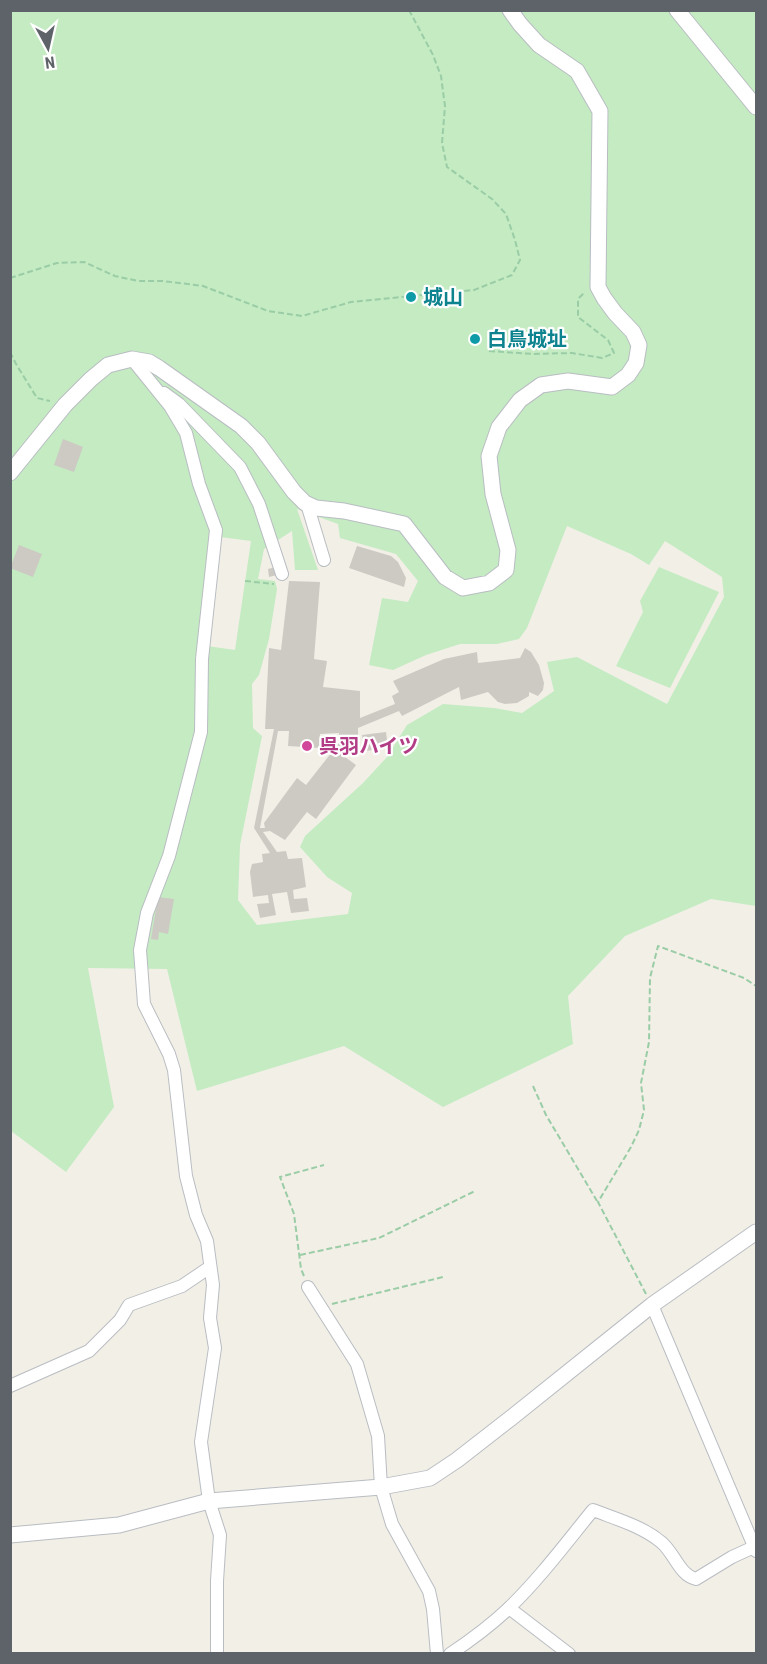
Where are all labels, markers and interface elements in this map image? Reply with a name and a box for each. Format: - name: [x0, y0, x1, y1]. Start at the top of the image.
- north arrow: [18, 18, 78, 78]
- text: N: [44, 52, 56, 72]
- place label: 城山: [423, 285, 463, 309]
- marker: 城山: [404, 290, 418, 304]
- place label: 白鳥城址: [487, 327, 567, 351]
- marker: 白鳥城址: [468, 332, 482, 346]
- place label: 呉羽ハイツ: [319, 734, 419, 758]
- marker: 呉羽ハイツ: [300, 739, 314, 753]

